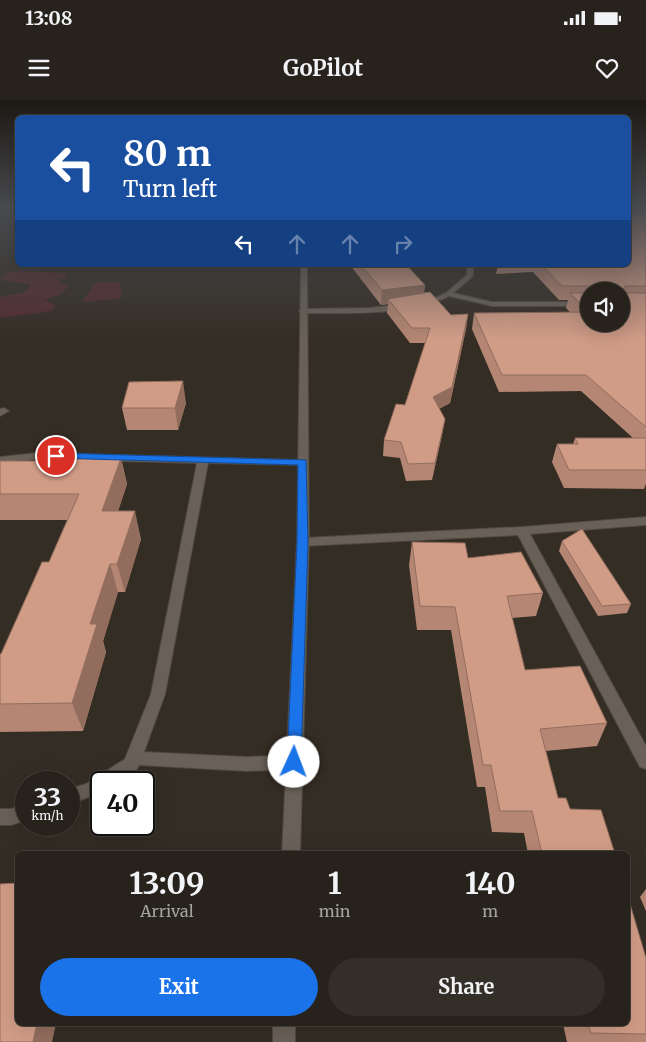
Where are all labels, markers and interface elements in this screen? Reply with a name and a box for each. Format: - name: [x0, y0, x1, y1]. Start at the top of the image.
- text: 13:08: [25, 6, 73, 30]
- icon: menu: [25, 54, 53, 82]
- text: GoPilot: [283, 54, 363, 82]
- icon: heart: [593, 54, 621, 82]
- text: 80 m: [123, 132, 211, 176]
- icon: left: [40, 135, 105, 200]
- text: Turn left: [123, 175, 217, 203]
- icon: left: [230, 230, 258, 258]
- icon: ahead: [283, 230, 311, 258]
- icon: ahead: [336, 230, 364, 258]
- icon: right: [389, 230, 417, 258]
- map controls: [580, 282, 630, 332]
- button: sound: [580, 282, 630, 332]
- pin: [35, 435, 77, 477]
- icon: arrive: [42, 442, 70, 470]
- position arrow: [267, 735, 319, 787]
- speed limit sign: 40: [90, 771, 155, 836]
- text: 33: [34, 781, 61, 813]
- text: km/h: [32, 808, 63, 823]
- text: 13:09: [129, 864, 205, 902]
- text: 1: [328, 864, 342, 902]
- text: 140: [465, 864, 516, 902]
- text: Arrival: [140, 901, 194, 921]
- text: min: [319, 901, 350, 921]
- text: m: [482, 901, 498, 921]
- button: Exit: [40, 958, 318, 1016]
- button: Share: [328, 958, 605, 1016]

